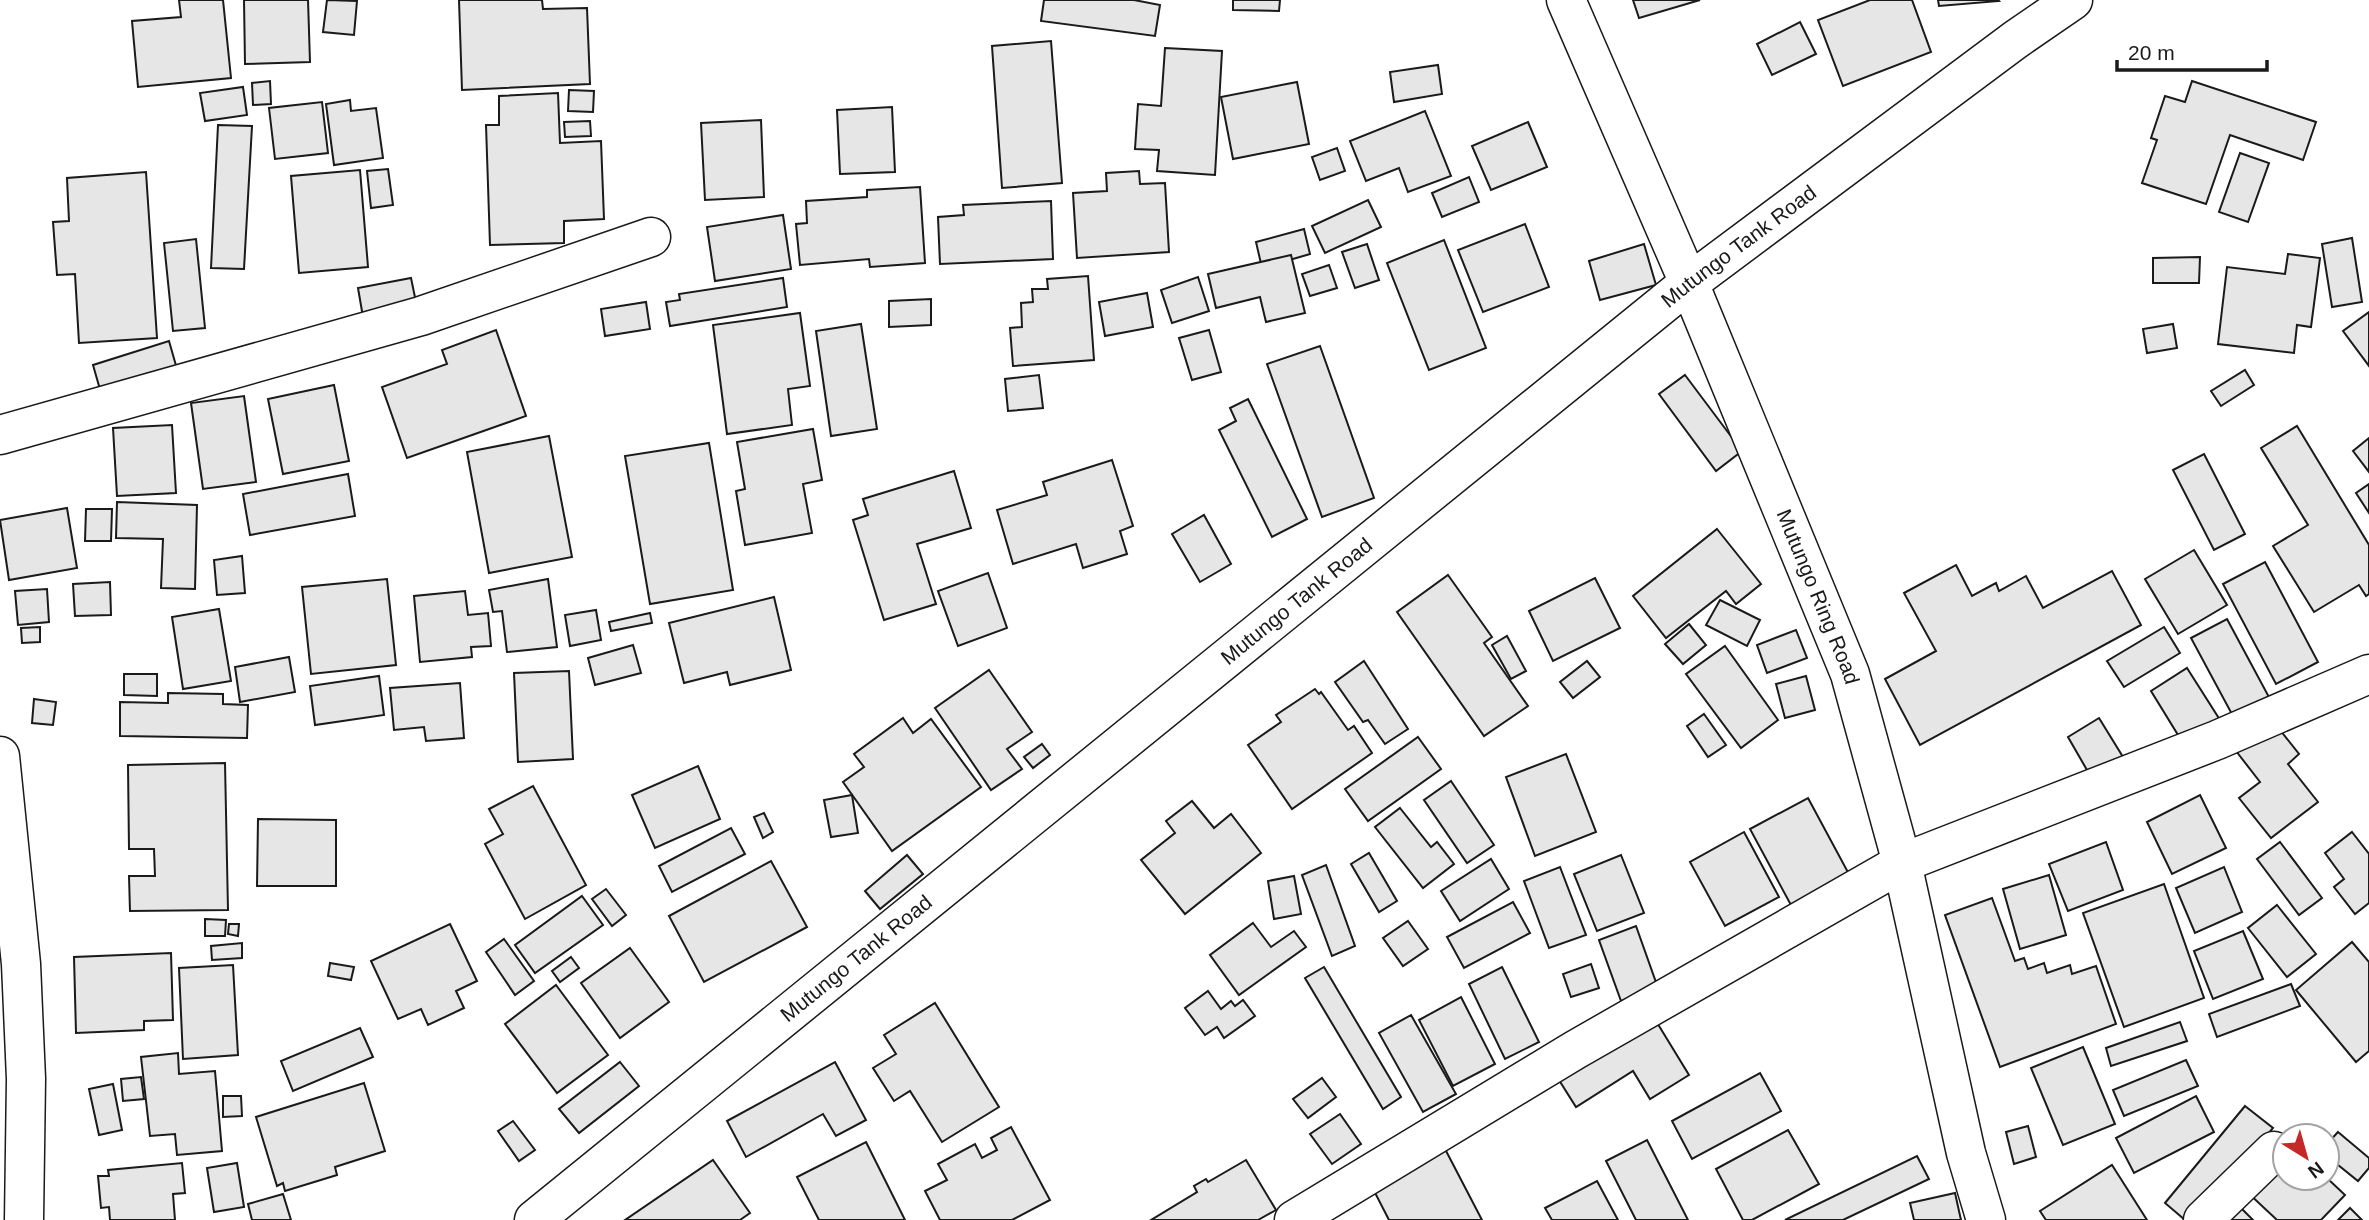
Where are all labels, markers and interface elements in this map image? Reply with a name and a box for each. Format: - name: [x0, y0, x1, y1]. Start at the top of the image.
- scale bar: [2117, 28, 2268, 72]
- text: 20 m: [2128, 41, 2175, 64]
- street label: Mutungo Tank Road: [1656, 180, 1820, 312]
- street label: Mutungo Ring Road: [1772, 506, 1864, 687]
- street label: Mutungo Tank Road: [1216, 533, 1376, 669]
- street label: Mutungo Tank Road: [776, 890, 936, 1026]
- north arrow: [2271, 1122, 2341, 1192]
- text: N: [2304, 1158, 2328, 1183]

